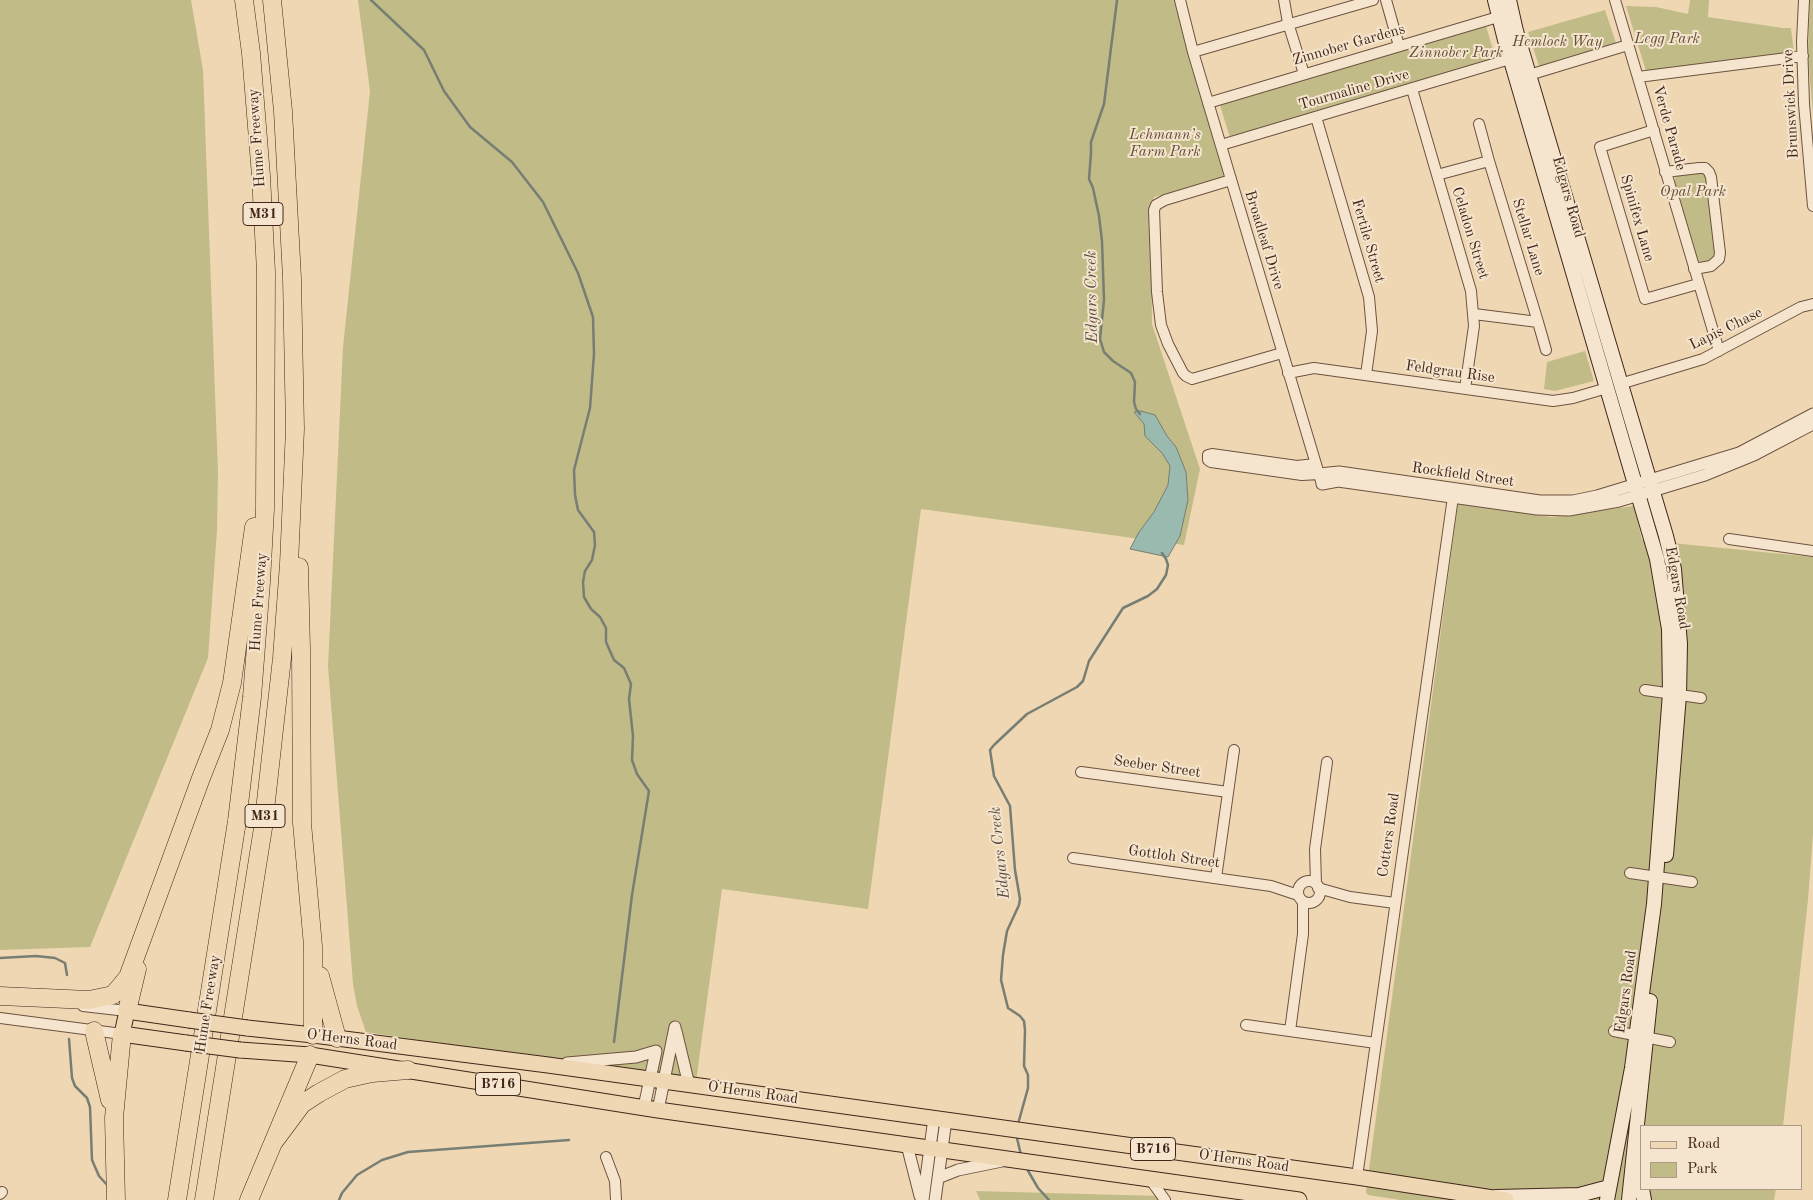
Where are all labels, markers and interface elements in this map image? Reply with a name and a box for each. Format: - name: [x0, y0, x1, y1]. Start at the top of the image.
- street label: Zinnober Gardens: [1291, 20, 1407, 70]
- park label: Legg Park: [1634, 30, 1700, 48]
- park label: Hemlock Way: [1512, 33, 1602, 51]
- park label: Zinnober Park: [1409, 44, 1503, 62]
- street label: Brunswick Drive: [1779, 49, 1803, 159]
- street label: Tourmaline Drive: [1297, 66, 1411, 114]
- street label: Verde Parade: [1648, 84, 1690, 172]
- street label: Hume Freeway: [245, 88, 269, 188]
- park label: Lehmann’s Farm Park: [1129, 126, 1201, 161]
- street label: Edgars Road: [1548, 154, 1588, 240]
- street label: Spinifex Lane: [1616, 172, 1658, 264]
- park label: Opal Park: [1660, 183, 1726, 201]
- street label: Celadon Street: [1447, 185, 1493, 281]
- street label: Broadleaf Drive: [1240, 188, 1288, 292]
- street label: Stellar Lane: [1508, 196, 1548, 278]
- street label: Fertile Street: [1347, 197, 1389, 285]
- road number: M31: [243, 202, 283, 225]
- water label: Edgars Creek: [1082, 251, 1102, 343]
- street label: Lapis Chase: [1687, 304, 1765, 354]
- street label: Feldgrau Rise: [1404, 357, 1496, 387]
- street label: Rockfield Street: [1411, 459, 1515, 491]
- street label: Edgars Road: [1661, 545, 1693, 631]
- street label: Hume Freeway: [247, 552, 271, 652]
- street label: Seeber Street: [1112, 752, 1202, 782]
- street label: Cotters Road: [1374, 792, 1404, 878]
- road number: M31: [245, 804, 285, 828]
- water label: Edgars Creek: [986, 806, 1014, 900]
- street label: Gottloh Street: [1127, 842, 1221, 872]
- street label: Edgars Road: [1611, 949, 1641, 1035]
- street label: Hume Freeway: [191, 954, 225, 1054]
- street label: O'Herns Road: [306, 1026, 398, 1054]
- road number: B716: [476, 1072, 520, 1096]
- street label: O'Herns Road: [707, 1078, 799, 1108]
- legend: [1640, 1125, 1803, 1190]
- text: Road: [1687, 1137, 1720, 1152]
- road number: B716: [1130, 1138, 1176, 1160]
- street label: O'Herns Road: [1198, 1146, 1290, 1176]
- text: Park: [1687, 1162, 1718, 1177]

